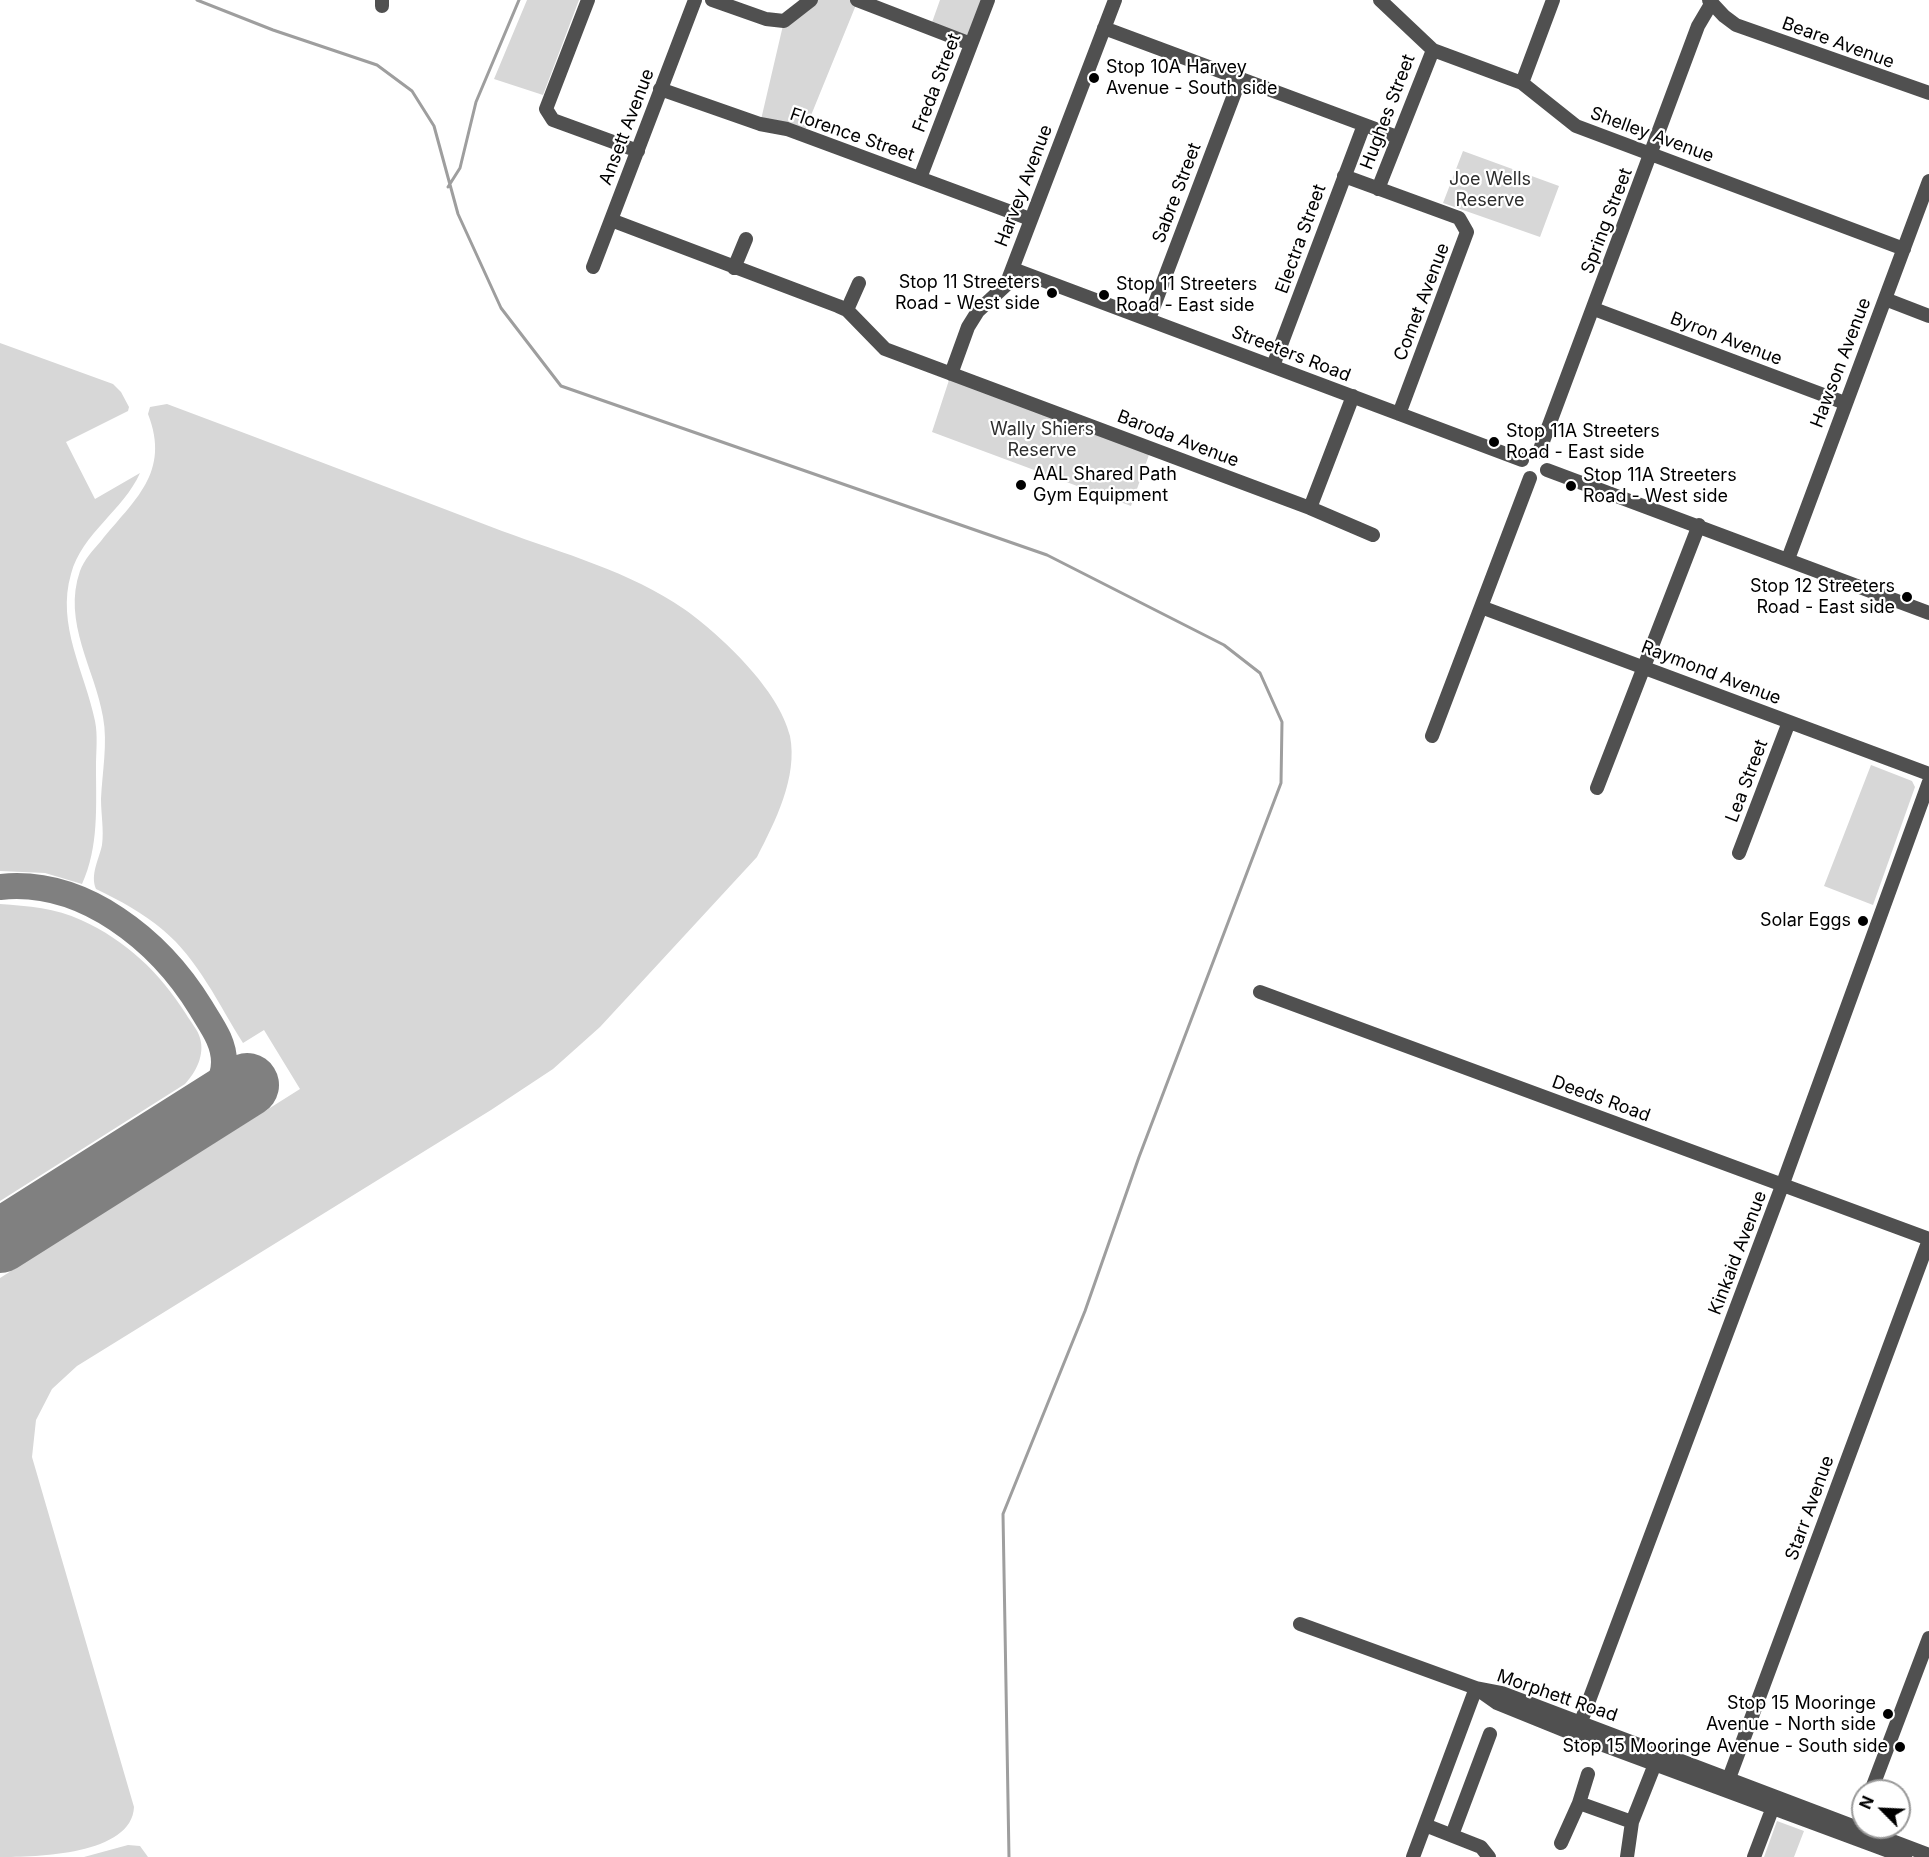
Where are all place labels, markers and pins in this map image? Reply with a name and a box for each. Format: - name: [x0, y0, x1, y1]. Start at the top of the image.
- place label: Stop 10A Harvey Avenue - South side: [1106, 57, 1278, 100]
- marker: Stop 10A Harvey Avenue - South side: [1087, 71, 1101, 85]
- place label: Stop 11 Streeters Road - West side: [895, 272, 1040, 314]
- place label: Stop 11 Streeters Road - East side: [1116, 274, 1257, 316]
- marker: Stop 11 Streeters Road - West side: [1045, 286, 1059, 300]
- marker: Stop 11 Streeters Road - East side: [1097, 288, 1111, 302]
- place label: Stop 11A Streeters Road - East side: [1506, 421, 1660, 464]
- marker: Stop 11A Streeters Road - East side: [1487, 435, 1501, 449]
- place label: AAL Shared Path Gym Equipment: [1033, 464, 1177, 506]
- place label: Stop 11A Streeters Road - West side: [1583, 465, 1737, 508]
- marker: AAL Shared Path Gym Equipment: [1014, 478, 1028, 492]
- marker: Stop 11A Streeters Road - West side: [1564, 479, 1578, 493]
- place label: Stop 12 Streeters Road - East side: [1750, 576, 1895, 618]
- marker: Stop 12 Streeters Road - East side: [1900, 590, 1914, 604]
- place label: Solar Eggs: [1760, 910, 1851, 932]
- marker: Solar Eggs: [1856, 914, 1870, 928]
- place label: Stop 15 Mooringe Avenue - North side: [1706, 1693, 1876, 1736]
- marker: Stop 15 Mooringe Avenue - North side: [1881, 1707, 1895, 1721]
- place label: Stop 15 Mooringe Avenue - South side: [1562, 1736, 1888, 1758]
- marker: Stop 15 Mooringe Avenue - South side: [1893, 1740, 1907, 1754]

